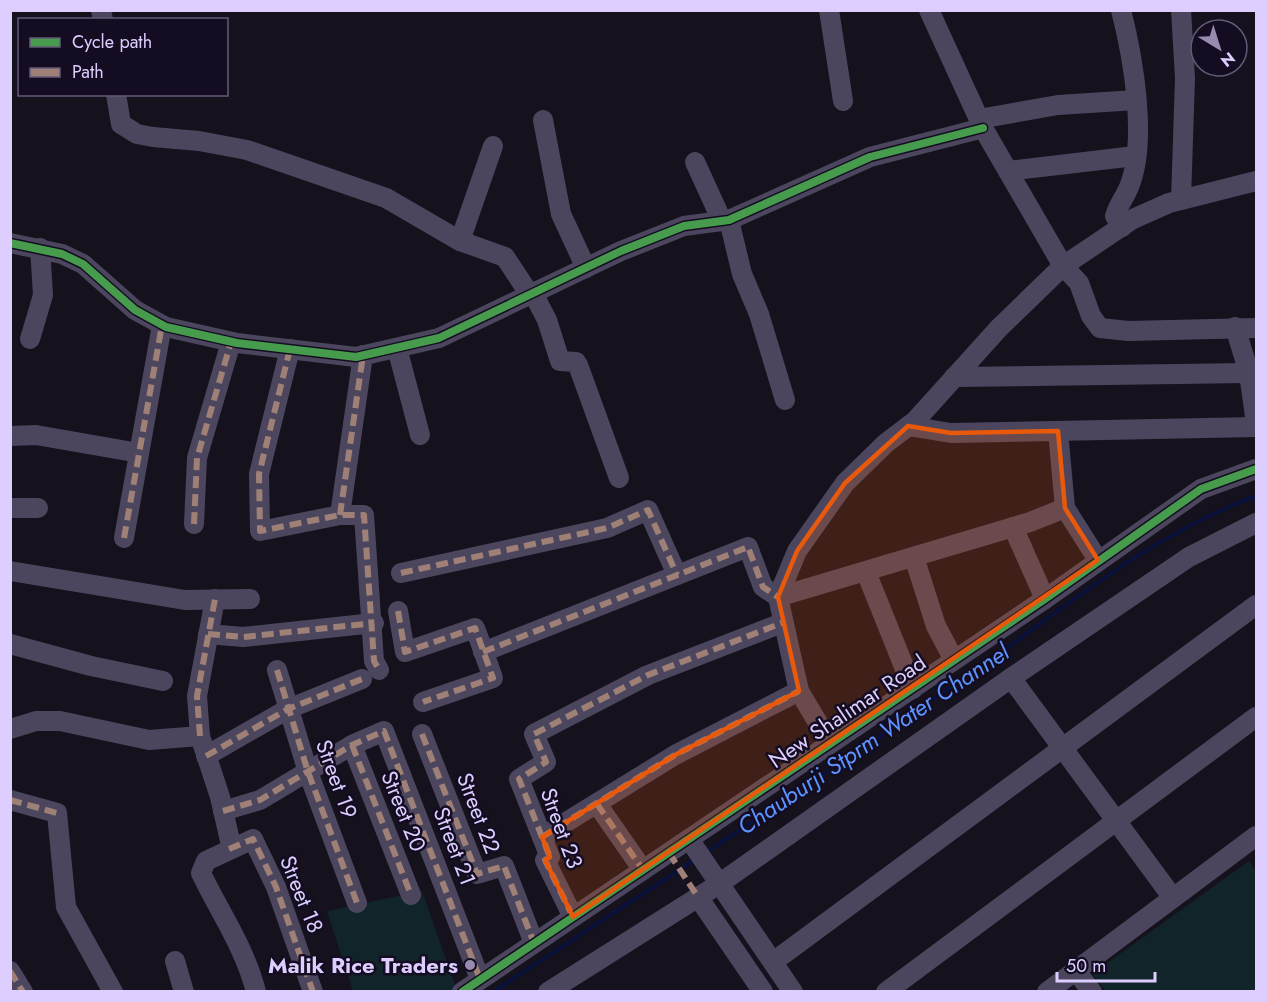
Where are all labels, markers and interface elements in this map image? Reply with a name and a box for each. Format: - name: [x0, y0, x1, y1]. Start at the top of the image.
- legend: [18, 18, 228, 96]
- north arrow: [1189, 18, 1249, 78]
- text: Cycle path: [72, 29, 152, 55]
- text: N: [1216, 46, 1240, 72]
- text: Path: [72, 59, 104, 85]
- water label: Chauburji Stprm Water Channel: [730, 634, 1017, 843]
- street label: New Shalimar Road: [762, 646, 932, 776]
- street label: Street 19: [308, 735, 366, 823]
- street label: Street 20: [373, 766, 435, 856]
- street label: Street 22: [449, 768, 509, 858]
- street label: Street 23: [533, 783, 591, 873]
- street label: Street 21: [425, 802, 485, 890]
- street label: Street 18: [272, 850, 332, 938]
- scale bar: [1057, 945, 1154, 983]
- place label: Malik Rice Traders: [268, 949, 458, 981]
- text: 50 m: [1066, 953, 1106, 979]
- marker: Malik Rice Traders: [463, 958, 477, 972]

